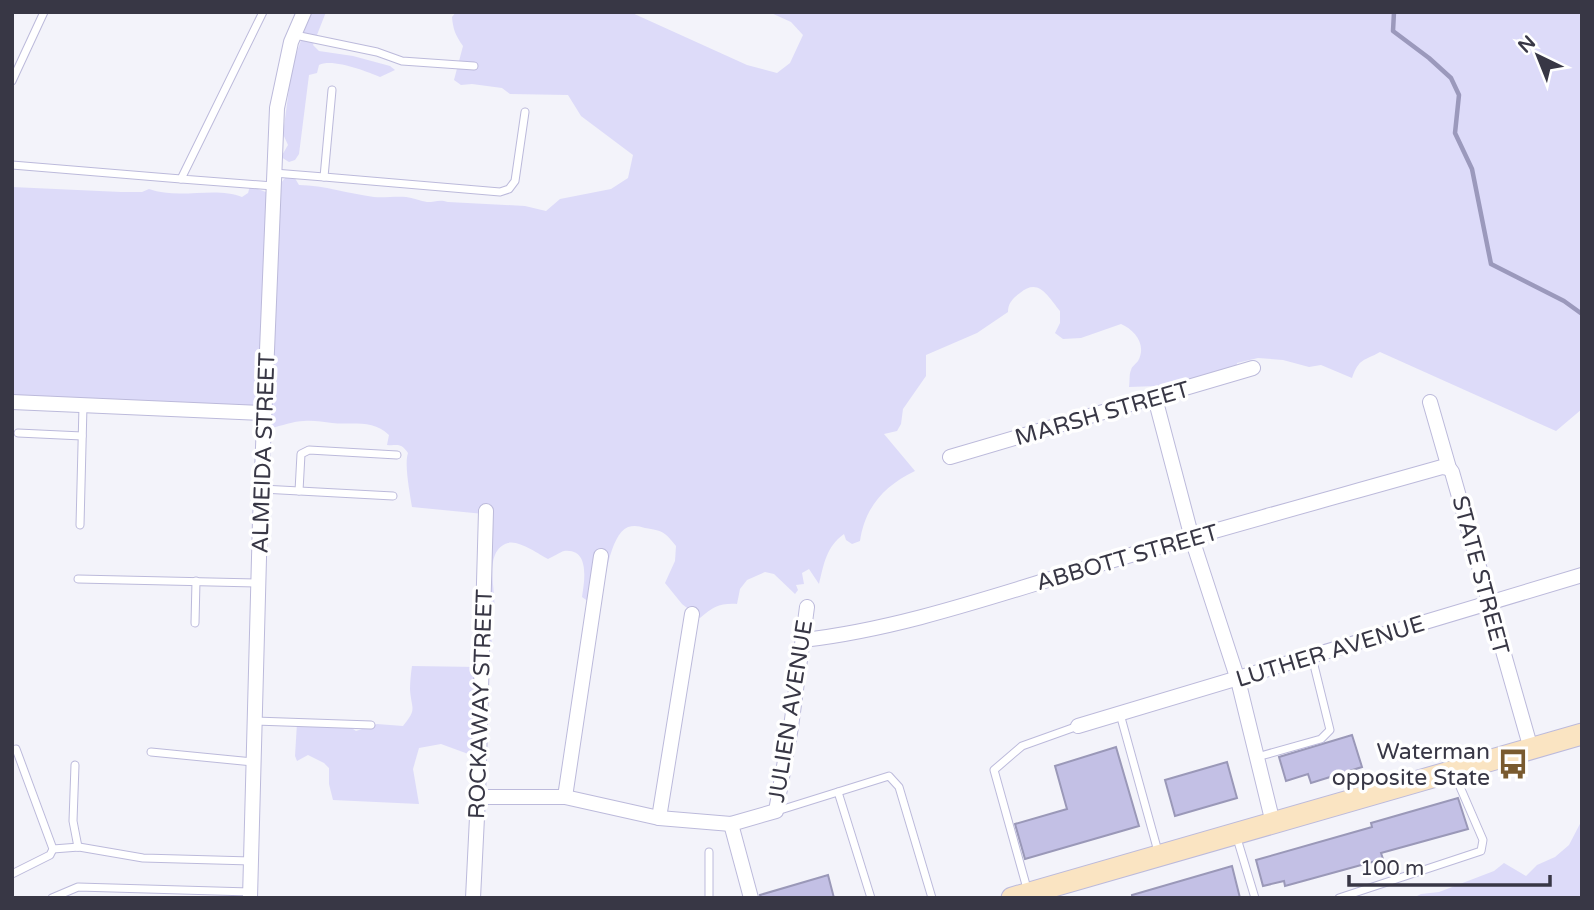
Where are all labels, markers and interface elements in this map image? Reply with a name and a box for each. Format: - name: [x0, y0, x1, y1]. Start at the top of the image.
- north arrow: [1503, 21, 1573, 91]
- text: N: [1514, 31, 1540, 58]
- street label: ALMEIDA STREET: [247, 352, 281, 554]
- street label: MARSH STREET: [1012, 376, 1193, 452]
- street label: STATE STREET: [1445, 493, 1515, 658]
- street label: ABBOTT STREET: [1033, 519, 1222, 597]
- street label: ROCKAWAY STREET: [463, 589, 499, 819]
- street label: LUTHER AVENUE: [1232, 610, 1428, 694]
- street label: JULIEN AVENUE: [763, 618, 819, 804]
- place label: Waterman opposite State: [1332, 738, 1490, 792]
- bus stop icon: Waterman opposite State: [1496, 747, 1530, 781]
- scale bar: [1349, 844, 1550, 888]
- text: 100 m: [1360, 856, 1424, 881]

